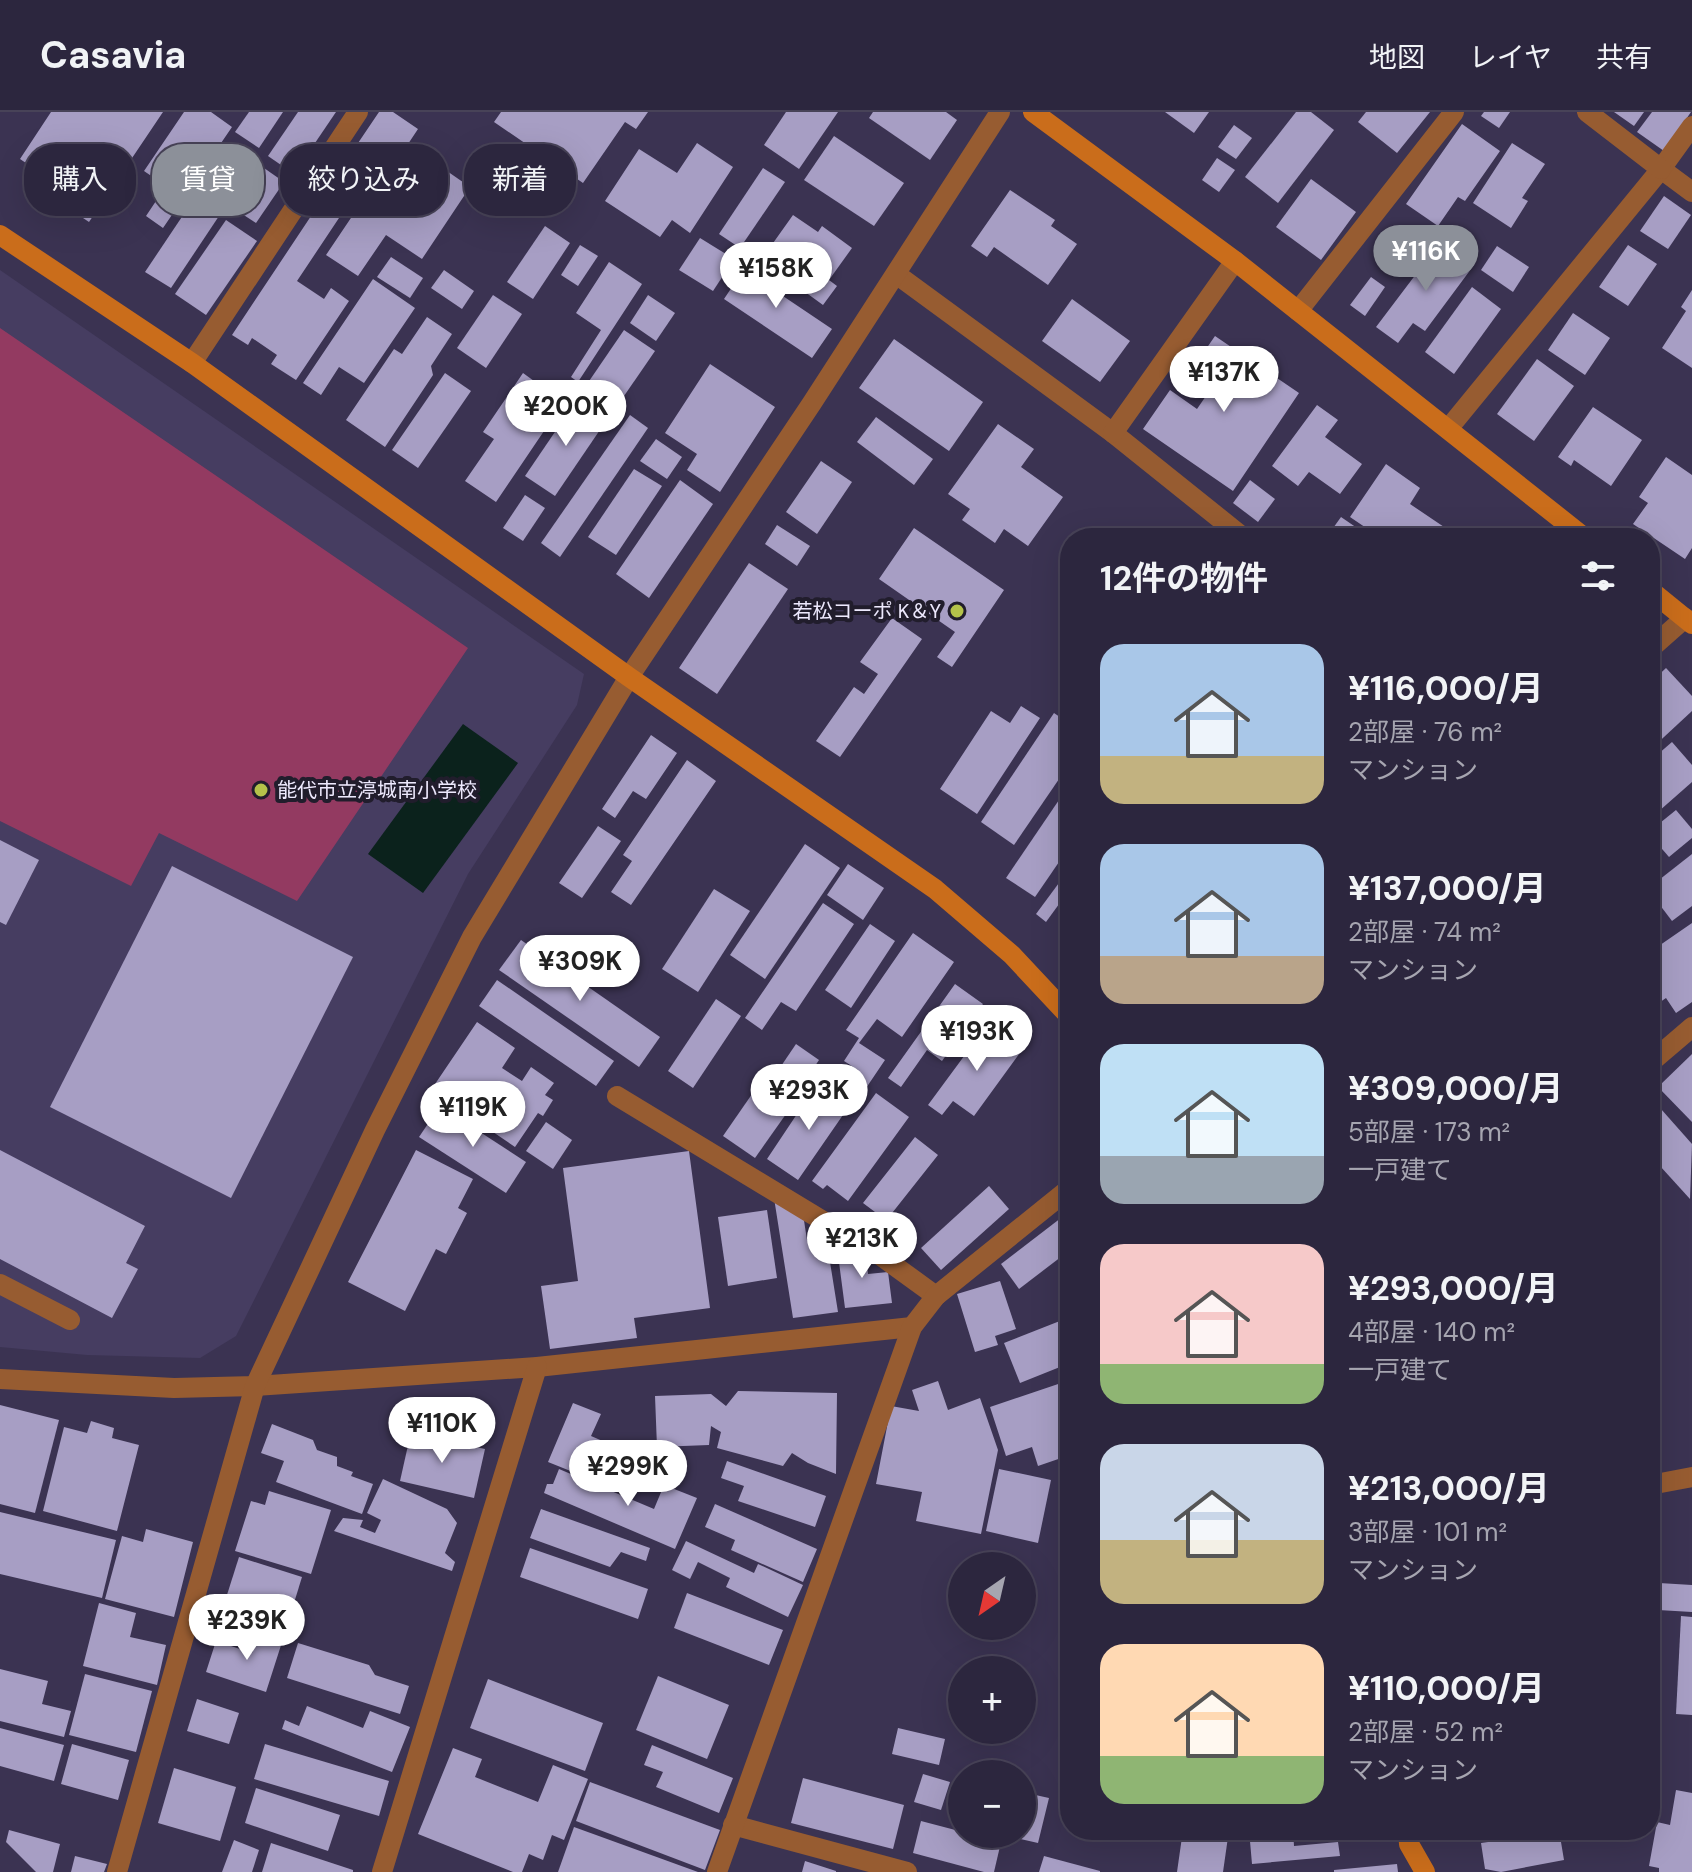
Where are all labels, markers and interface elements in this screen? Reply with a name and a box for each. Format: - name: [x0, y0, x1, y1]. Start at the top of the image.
- text: Casavia: [40, 30, 186, 80]
- text: 地図: [1369, 39, 1425, 76]
- text: レイヤ: [1469, 39, 1552, 76]
- text: 共有: [1596, 39, 1652, 76]
- chip: 購入: [24, 144, 136, 216]
- chip: 賃貸: [152, 144, 264, 216]
- chip: 絞り込み: [280, 144, 448, 216]
- chip: 新着: [464, 144, 576, 216]
- pin: ¥116K: [1370, 225, 1482, 293]
- text: ¥116K: [1391, 234, 1461, 268]
- pin: ¥158K: [720, 242, 832, 310]
- text: ¥158K: [738, 251, 814, 285]
- pin: ¥137K: [1168, 346, 1280, 414]
- text: ¥137K: [1188, 355, 1260, 389]
- pin: ¥200K: [510, 380, 622, 448]
- text: ¥200K: [523, 389, 609, 423]
- icon: filters: [1576, 554, 1620, 598]
- text: 12件の物件: [1100, 556, 1268, 601]
- place label: 若松コーポ K＆Y: [792, 598, 941, 624]
- marker: 若松コーポ K＆Y: [948, 602, 966, 620]
- text: ¥116,000/月: [1348, 666, 1544, 711]
- icon: home: [1164, 676, 1260, 772]
- text: 2部屋 · 76 m²: [1348, 715, 1502, 749]
- text: マンション: [1348, 753, 1478, 787]
- place label: 能代市立渟城南小学校: [277, 777, 477, 803]
- marker: 能代市立渟城南小学校: [252, 781, 270, 799]
- text: ¥137,000/月: [1348, 866, 1547, 911]
- icon: home: [1164, 876, 1260, 972]
- text: 2部屋 · 74 m²: [1348, 915, 1501, 949]
- pin: ¥309K: [524, 935, 636, 1003]
- text: ¥309K: [538, 944, 622, 978]
- text: マンション: [1348, 953, 1478, 987]
- pin: ¥193K: [921, 1005, 1033, 1073]
- text: ¥193K: [939, 1014, 1015, 1048]
- pin: ¥293K: [753, 1064, 865, 1132]
- text: ¥309,000/月: [1348, 1066, 1563, 1111]
- text: ¥293K: [769, 1073, 849, 1107]
- icon: home: [1164, 1076, 1260, 1172]
- pin: ¥119K: [417, 1081, 529, 1149]
- text: ¥119K: [438, 1090, 508, 1124]
- text: 5部屋 · 173 m²: [1348, 1115, 1510, 1149]
- text: 一戸建て: [1348, 1153, 1452, 1187]
- pin: ¥213K: [806, 1212, 918, 1280]
- text: ¥213K: [825, 1221, 899, 1255]
- text: ¥293,000/月: [1348, 1266, 1559, 1311]
- icon: home: [1164, 1276, 1260, 1372]
- text: 4部屋 · 140 m²: [1348, 1315, 1515, 1349]
- text: 一戸建て: [1348, 1353, 1452, 1387]
- pin: ¥110K: [386, 1397, 498, 1465]
- text: ¥110K: [406, 1406, 478, 1440]
- pin: ¥299K: [572, 1440, 684, 1508]
- text: ¥299K: [587, 1449, 669, 1483]
- text: ¥213,000/月: [1348, 1466, 1550, 1511]
- icon: home: [1164, 1476, 1260, 1572]
- text: 3部屋 · 101 m²: [1348, 1515, 1507, 1549]
- north arrow: [948, 1552, 1036, 1640]
- map controls: [948, 1552, 1036, 1848]
- text: マンション: [1348, 1553, 1478, 1587]
- pin: ¥239K: [191, 1594, 303, 1662]
- text: ¥239K: [207, 1603, 287, 1637]
- button: +: [948, 1656, 1036, 1744]
- text: ¥110,000/月: [1348, 1666, 1545, 1711]
- icon: home: [1164, 1676, 1260, 1772]
- text: 2部屋 · 52 m²: [1348, 1715, 1503, 1749]
- text: マンション: [1348, 1753, 1478, 1787]
- button: −: [948, 1760, 1036, 1848]

